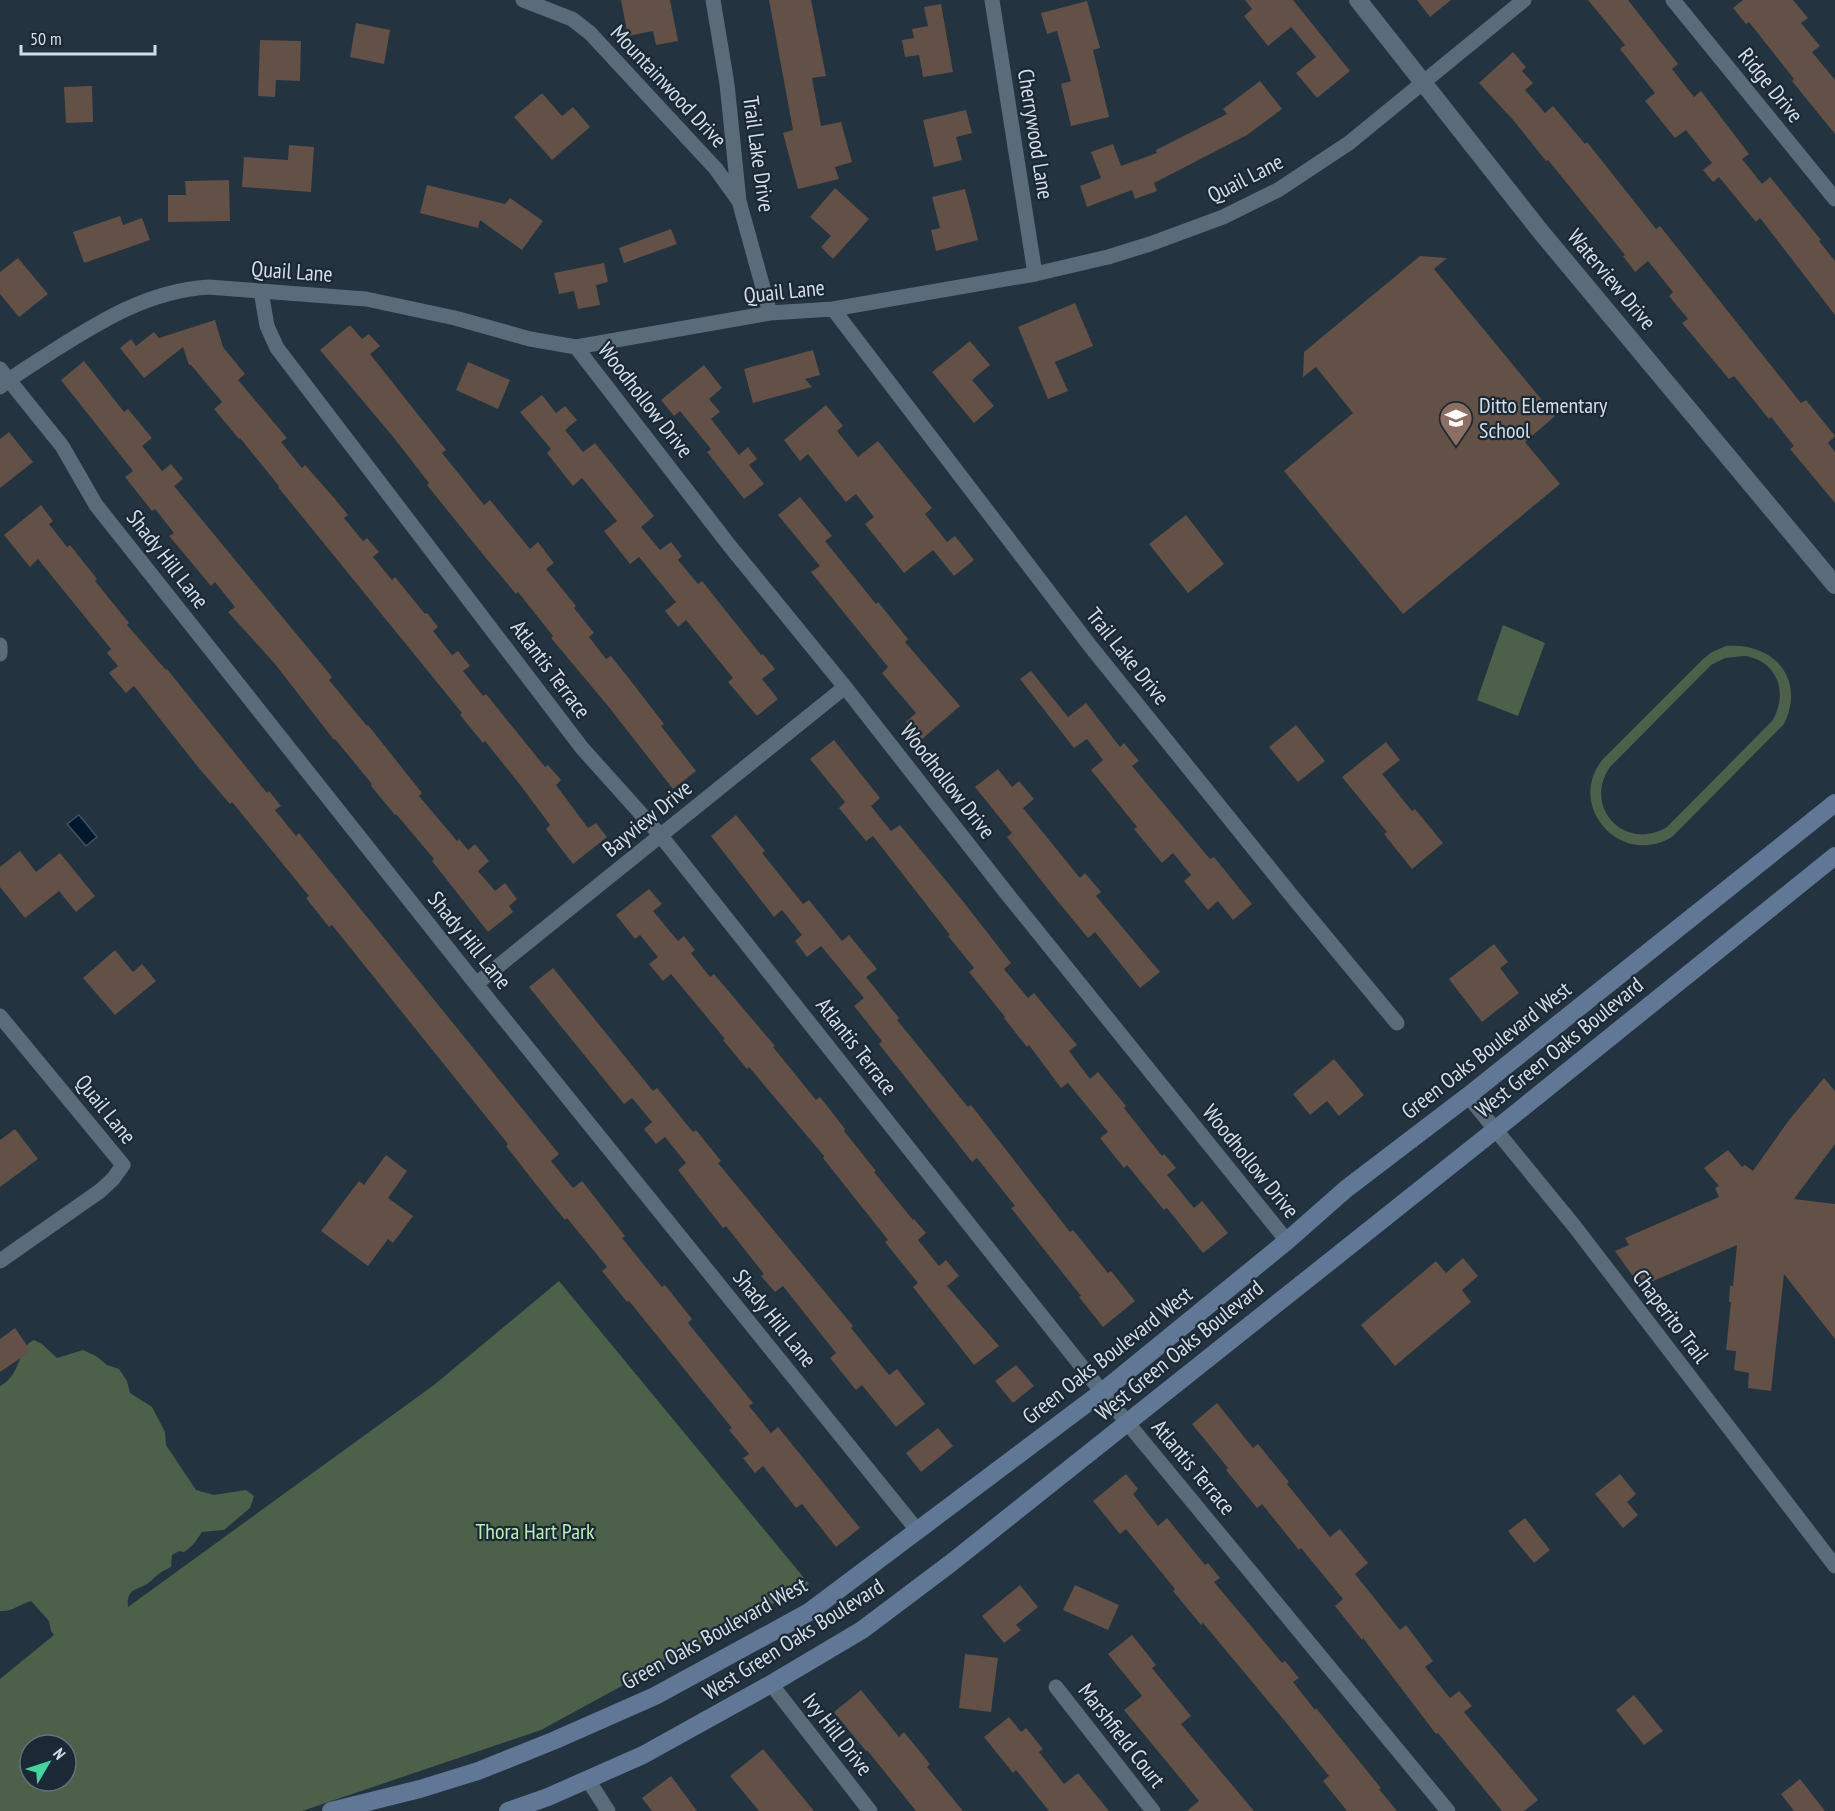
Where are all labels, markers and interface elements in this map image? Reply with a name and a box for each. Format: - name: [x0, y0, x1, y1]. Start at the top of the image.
- scale bar: [21, 18, 154, 56]
- street label: Mountainwood Drive: [605, 19, 733, 153]
- text: 50 m: [30, 27, 62, 50]
- street label: Ridge Drive: [1732, 42, 1810, 128]
- street label: Cherrywood Lane: [1012, 67, 1060, 201]
- street label: Trail Lake Drive: [737, 94, 781, 214]
- street label: Quail Lane: [1202, 147, 1288, 209]
- street label: Waterview Drive: [1562, 223, 1662, 335]
- street label: Quail Lane: [250, 254, 334, 288]
- street label: Quail Lane: [742, 273, 826, 309]
- street label: Woodhollow Drive: [592, 337, 700, 463]
- place label: Ditto Elementary School: [1479, 391, 1608, 444]
- school or university icon: Ditto Elementary School: [1438, 400, 1474, 447]
- street label: Shady Hill Lane: [121, 504, 215, 614]
- street label: Trail Lake Drive: [1080, 602, 1176, 710]
- street label: Atlantis Terrace: [505, 614, 597, 724]
- street label: Woodhollow Drive: [894, 718, 1002, 844]
- street label: Bayview Drive: [597, 773, 697, 863]
- street label: Shady Hill Lane: [422, 886, 518, 994]
- street label: West Green Oaks Boulevard: [1469, 971, 1649, 1123]
- street label: Green Oaks Boulevard West: [1396, 975, 1576, 1125]
- street label: Atlantis Terrace: [810, 992, 904, 1100]
- street label: Quail Lane: [70, 1069, 142, 1149]
- street label: Woodhollow Drive: [1197, 1098, 1305, 1224]
- street label: Shady Hill Lane: [727, 1264, 823, 1372]
- street label: Chaperito Trail: [1627, 1264, 1716, 1369]
- street label: West Green Oaks Boulevard: [1089, 1274, 1269, 1426]
- street label: Green Oaks Boulevard West: [1017, 1280, 1197, 1430]
- street label: Atlantis Terrace: [1146, 1414, 1242, 1520]
- park label: Thora Hart Park: [475, 1517, 595, 1545]
- street label: Green Oaks Boulevard West: [616, 1570, 812, 1696]
- street label: West Green Oaks Boulevard: [697, 1572, 889, 1706]
- street label: Marshfield Court: [1072, 1677, 1172, 1793]
- street label: Ivy Hill Drive: [797, 1687, 879, 1781]
- north arrow: [18, 1733, 78, 1793]
- text: N: [49, 1744, 70, 1763]

